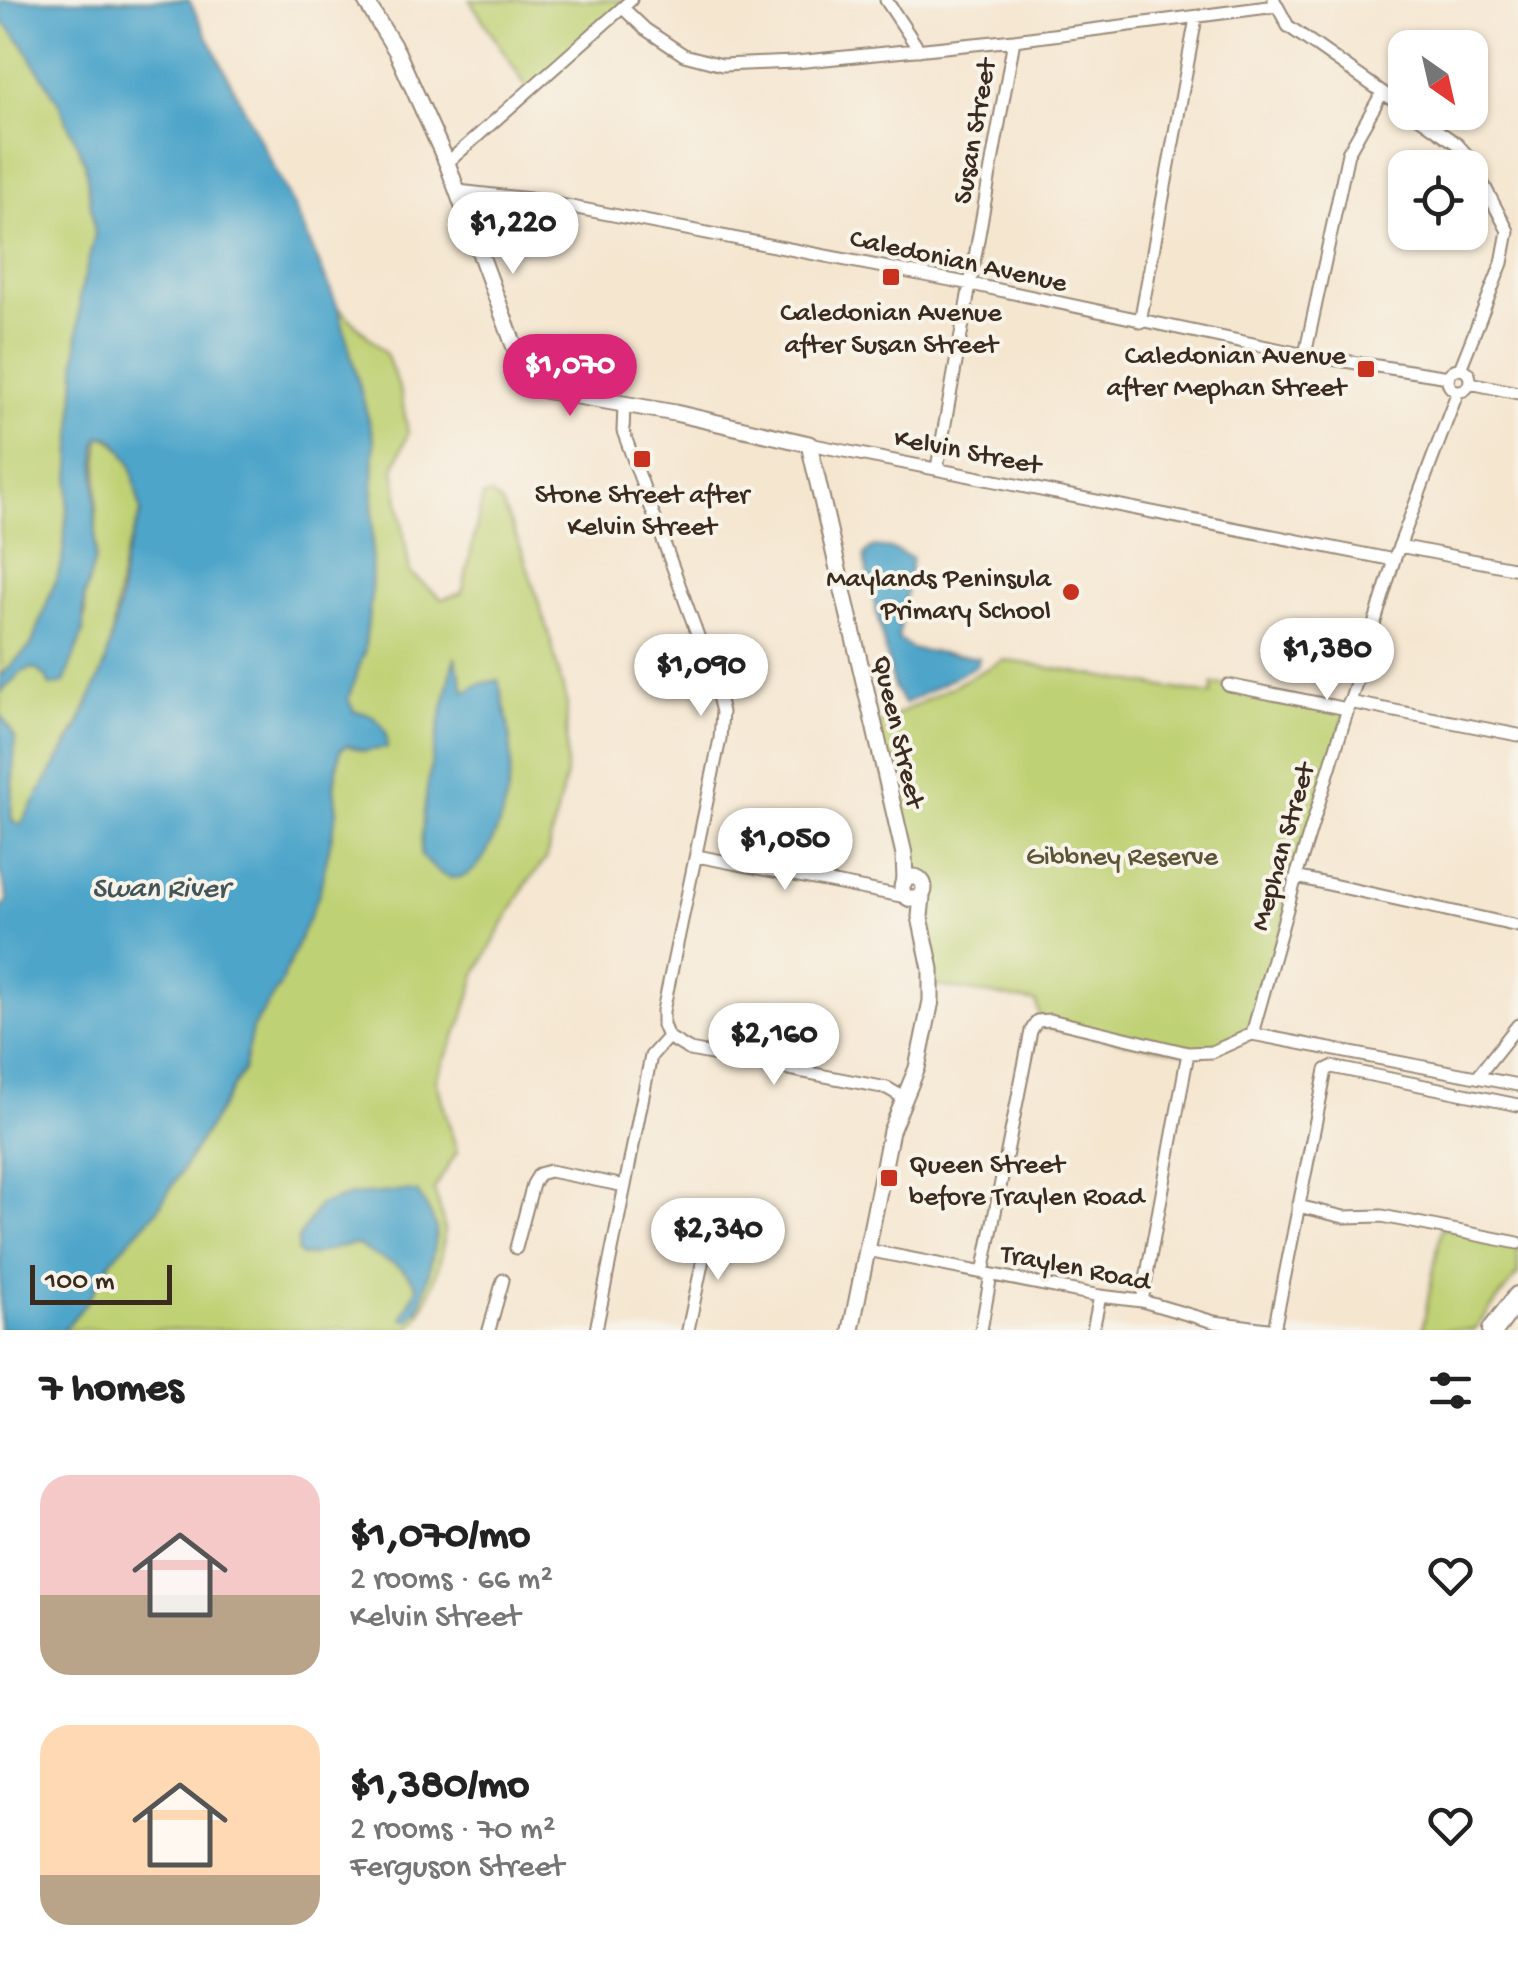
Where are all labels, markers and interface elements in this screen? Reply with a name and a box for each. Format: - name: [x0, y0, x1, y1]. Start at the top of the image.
- north arrow: [1388, 30, 1488, 130]
- map controls: [1388, 30, 1488, 250]
- street label: Susan Street: [947, 54, 1006, 207]
- button: locate: [1388, 150, 1488, 250]
- pin: $1,220: [432, 192, 594, 277]
- text: $1,220: [470, 205, 556, 243]
- street label: Caledonian Avenue: [846, 223, 1070, 302]
- marker: Caledonian Avenue after Susan Street: [880, 266, 902, 288]
- place label: Caledonian Avenue after Susan Street: [780, 298, 1002, 363]
- pin: $1,070: [489, 334, 651, 419]
- place label: Caledonian Avenue after Mephan Street: [1107, 341, 1349, 406]
- text: $1,070: [525, 347, 615, 385]
- marker: Caledonian Avenue after Mephan Street: [1355, 358, 1377, 380]
- street label: Kelvin Street: [891, 423, 1046, 484]
- marker: Stone Street after Kelvin Street: [631, 448, 653, 470]
- place label: Stone Street after Kelvin Street: [535, 480, 751, 545]
- place label: Maylands Peninsula Primary School: [826, 564, 1052, 629]
- marker: Maylands Peninsula Primary School: [1060, 581, 1082, 603]
- pin: $1,380: [1246, 618, 1408, 703]
- text: $1,380: [1282, 631, 1372, 669]
- pin: $1,090: [620, 634, 782, 719]
- text: $1,090: [656, 647, 746, 685]
- street label: Queen Street: [863, 653, 931, 814]
- street label: Mephan Street: [1245, 757, 1325, 935]
- pin: $1,050: [704, 808, 866, 893]
- text: $1,050: [740, 821, 830, 859]
- park label: Gibbney Reserve: [1026, 842, 1219, 875]
- water label: Swan River: [92, 873, 234, 908]
- pin: $2,160: [693, 1003, 855, 1088]
- text: $2,160: [730, 1016, 818, 1054]
- place label: Queen Street before Traylen Road: [909, 1150, 1147, 1215]
- marker: Queen Street before Traylen Road: [878, 1167, 900, 1189]
- pin: $2,340: [637, 1198, 799, 1283]
- text: $2,340: [673, 1211, 763, 1249]
- street label: Traylen Road: [996, 1238, 1155, 1301]
- scale bar: [30, 1260, 172, 1304]
- text: 100 m: [45, 1266, 115, 1299]
- icon: filters: [1423, 1363, 1478, 1418]
- text: 7 homes: [40, 1366, 183, 1415]
- text: $1,070/mo: [350, 1513, 530, 1562]
- icon: home: [120, 1515, 240, 1635]
- icon: heart: [1423, 1548, 1478, 1603]
- text: 2 rooms · 66 m²: [350, 1562, 553, 1600]
- text: Kelvin Street: [350, 1600, 520, 1638]
- text: $1,380/mo: [350, 1763, 529, 1812]
- icon: home: [120, 1765, 240, 1885]
- icon: heart: [1423, 1798, 1478, 1853]
- text: 2 rooms · 70 m²: [350, 1812, 555, 1850]
- text: Ferguson Street: [350, 1850, 564, 1888]

